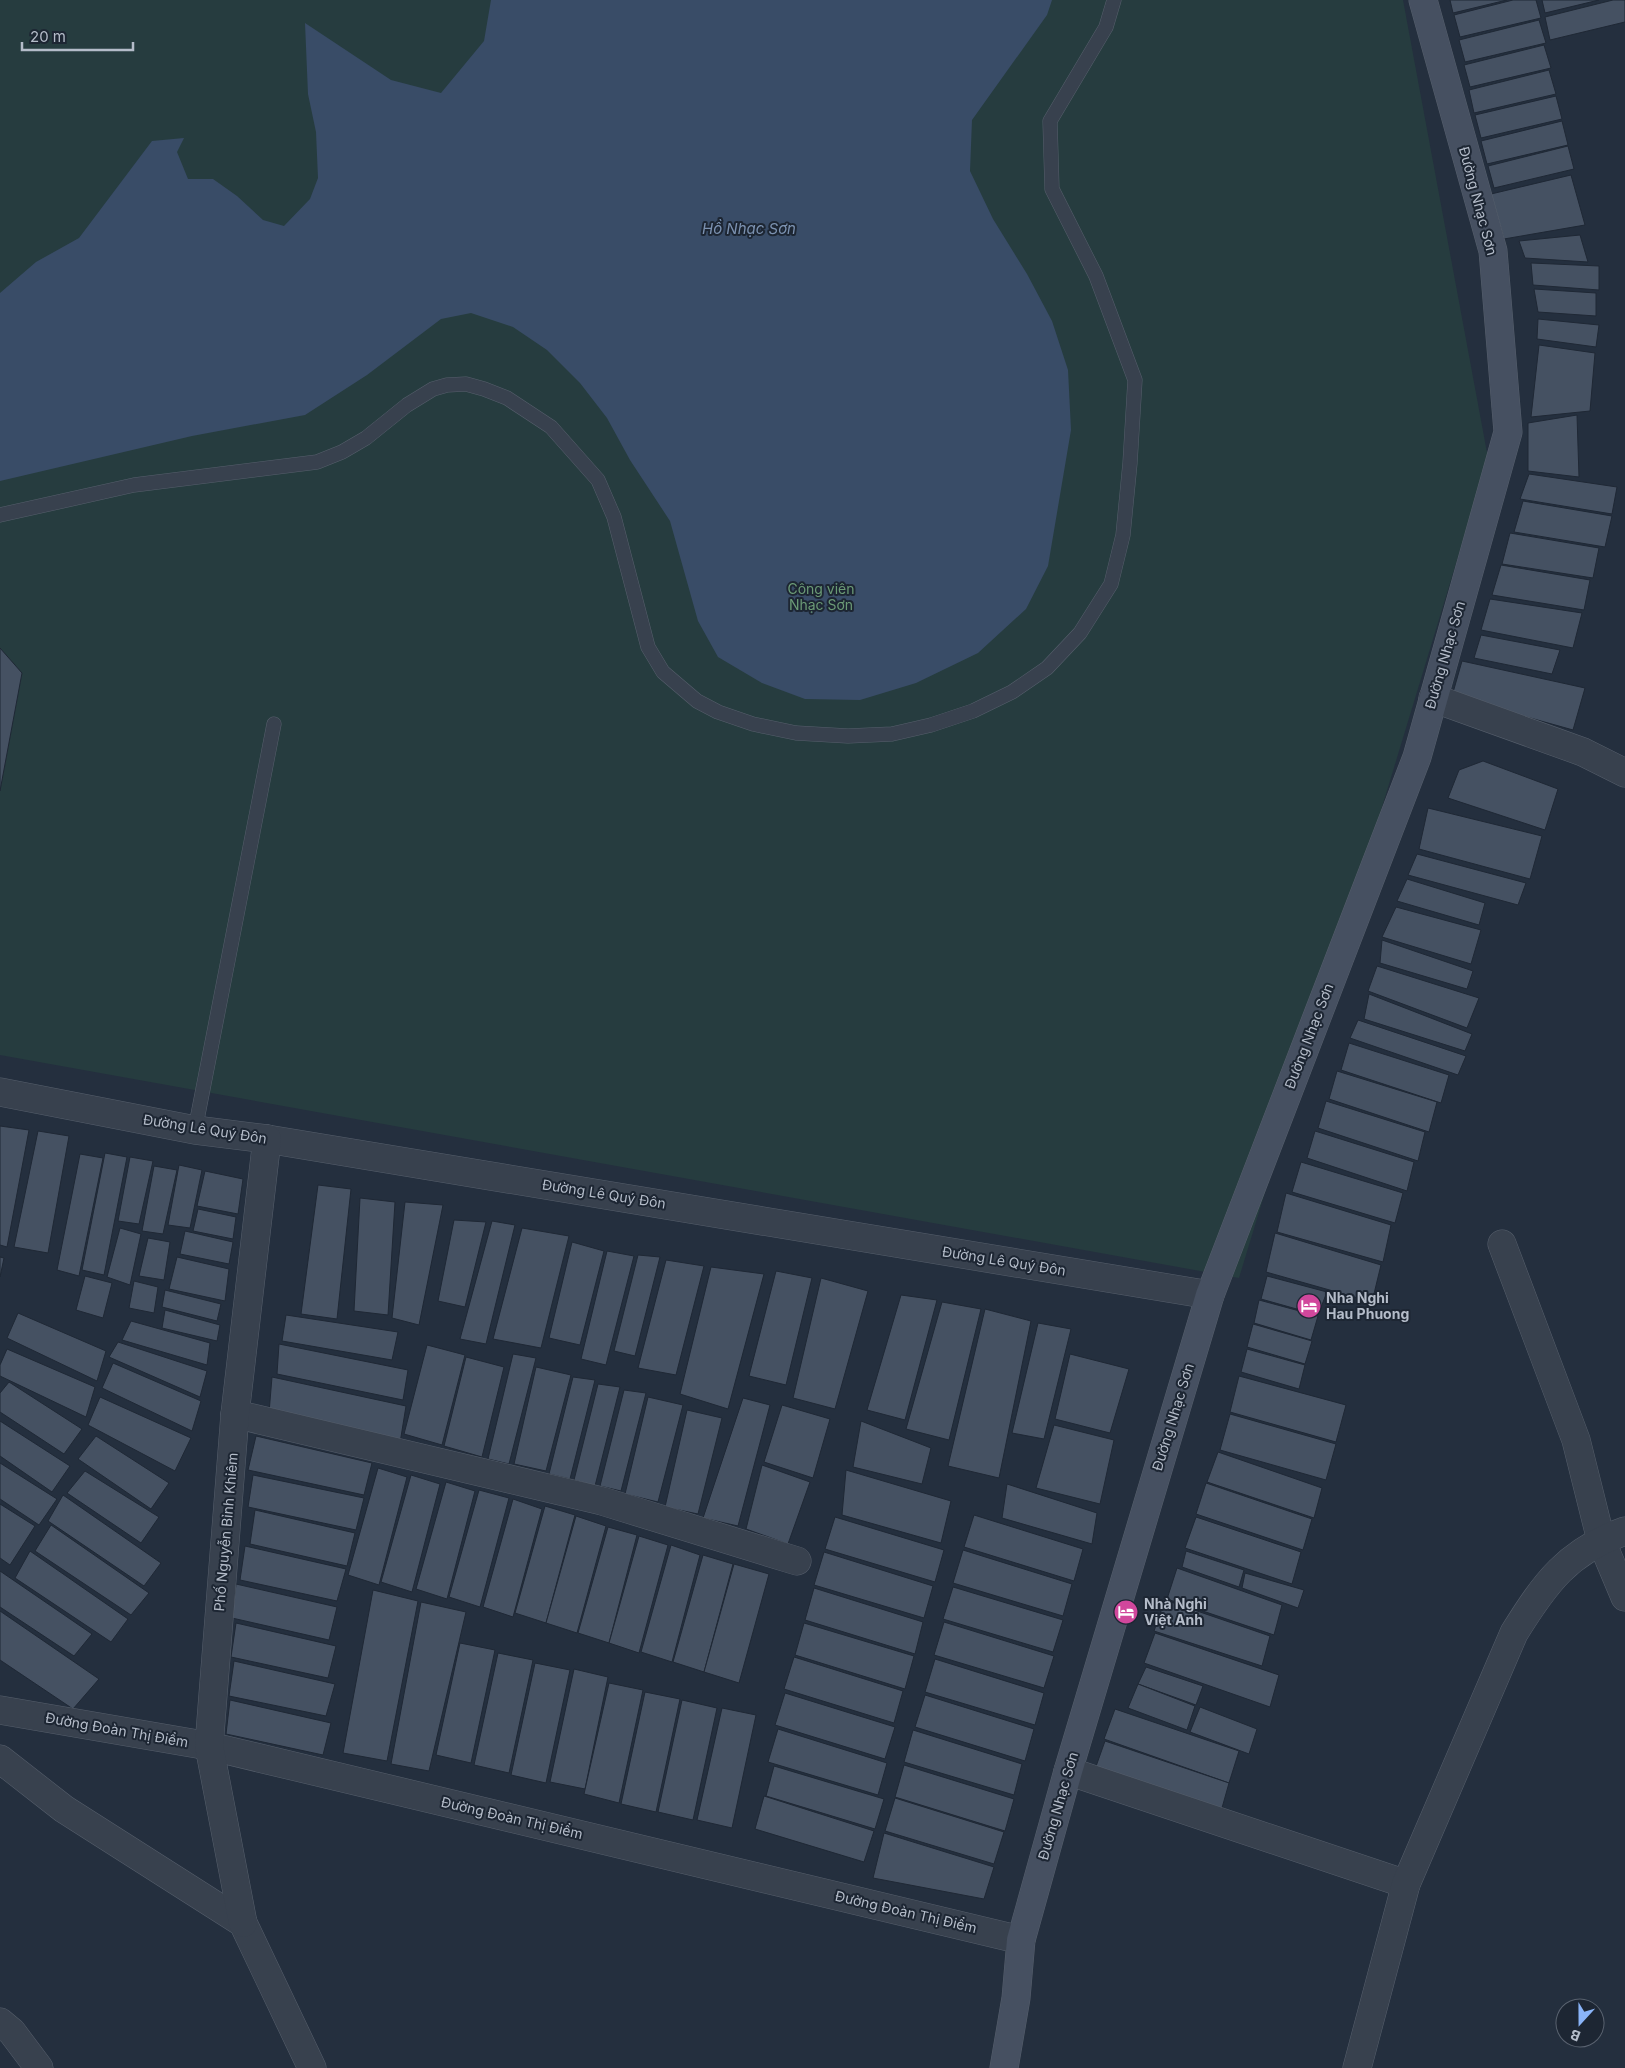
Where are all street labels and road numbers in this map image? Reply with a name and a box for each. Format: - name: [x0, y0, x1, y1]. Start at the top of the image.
- street label: Đường Nhạc Sơn: [1456, 145, 1501, 257]
- street label: Đường Nhạc Sơn: [1421, 599, 1468, 711]
- street label: Đường Nhạc Sơn: [1281, 981, 1336, 1091]
- street label: Đường Lê Quý Đôn: [142, 1110, 268, 1147]
- street label: Đường Lê Quý Đôn: [541, 1175, 667, 1212]
- street label: Đường Lê Quý Đôn: [941, 1242, 1067, 1279]
- street label: Đường Nhạc Sơn: [1148, 1361, 1197, 1473]
- street label: Phố Nguyễn Bỉnh Khiêm: [210, 1452, 241, 1612]
- street label: Đường Đoàn Thị Điểm: [44, 1709, 190, 1750]
- street label: Đường Nhạc Sơn: [1034, 1750, 1081, 1862]
- street label: Đường Đoàn Thị Điểm: [440, 1793, 585, 1842]
- street label: Đường Đoàn Thị Điểm: [834, 1887, 979, 1936]

